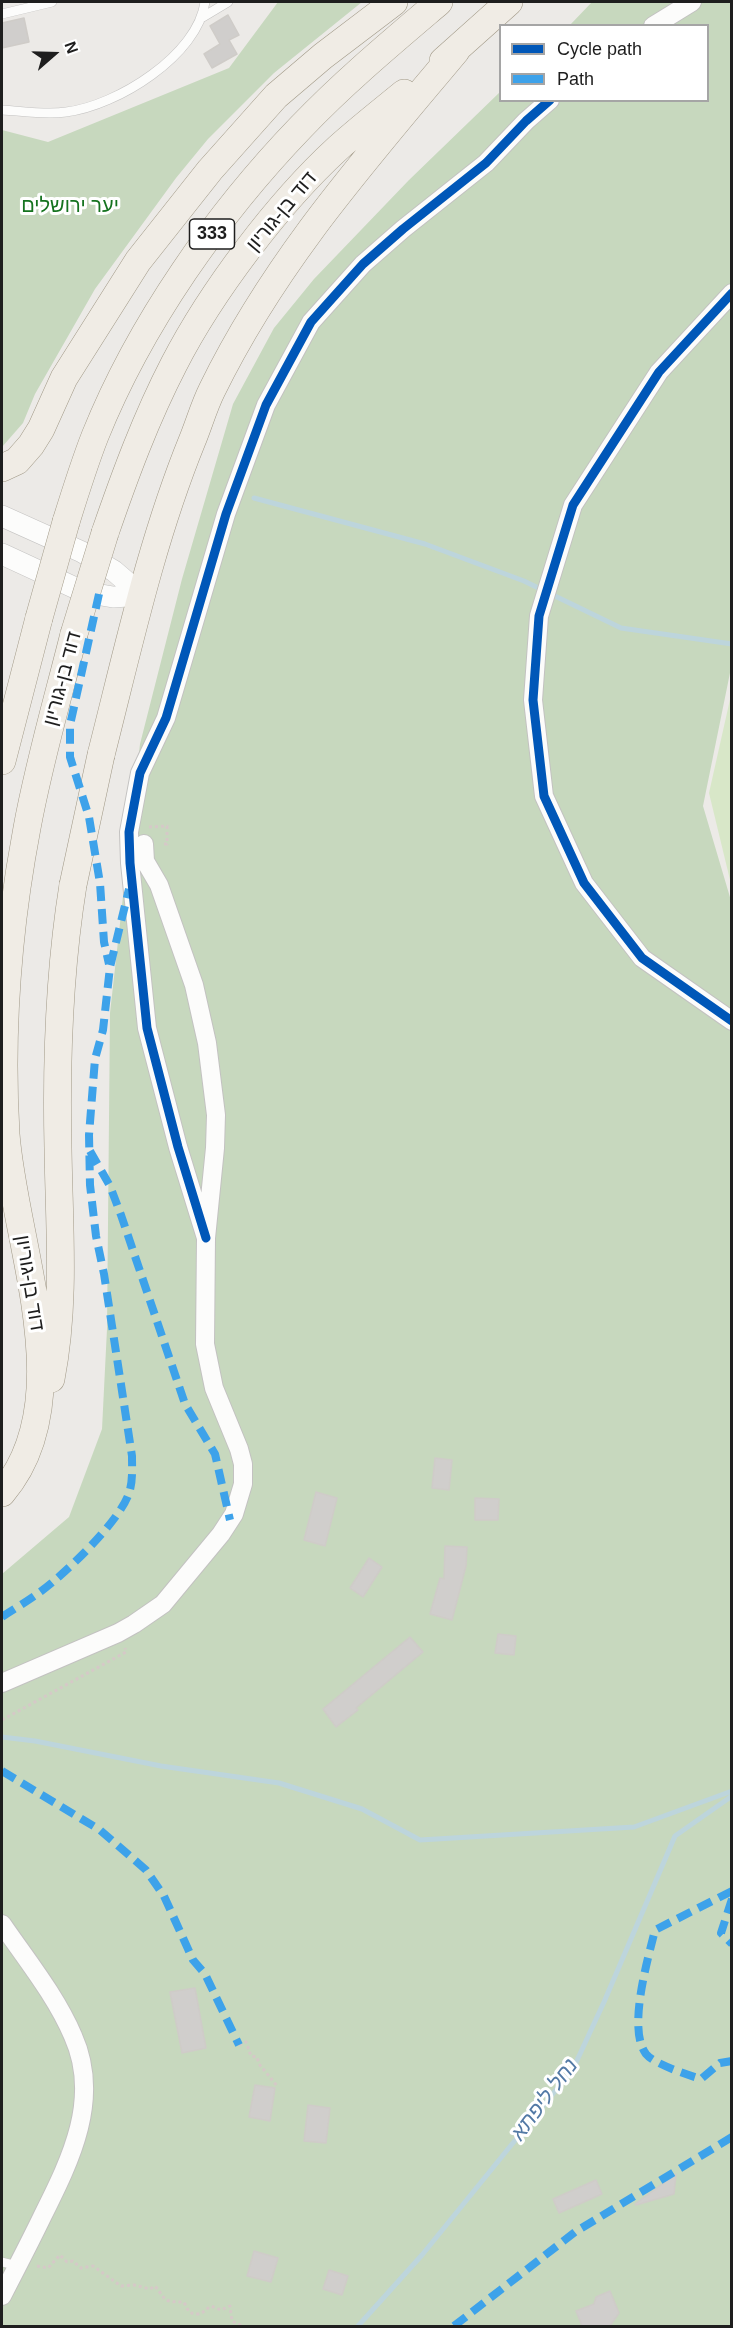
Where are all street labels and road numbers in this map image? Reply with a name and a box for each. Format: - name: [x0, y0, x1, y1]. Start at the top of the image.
- street label: דוד בן-גוריון: [242, 167, 322, 257]
- road number: 333: [190, 219, 234, 249]
- street label: דוד בן-גוריון: [39, 629, 87, 729]
- street label: דוד בן-גוריון: [10, 1233, 48, 1333]

